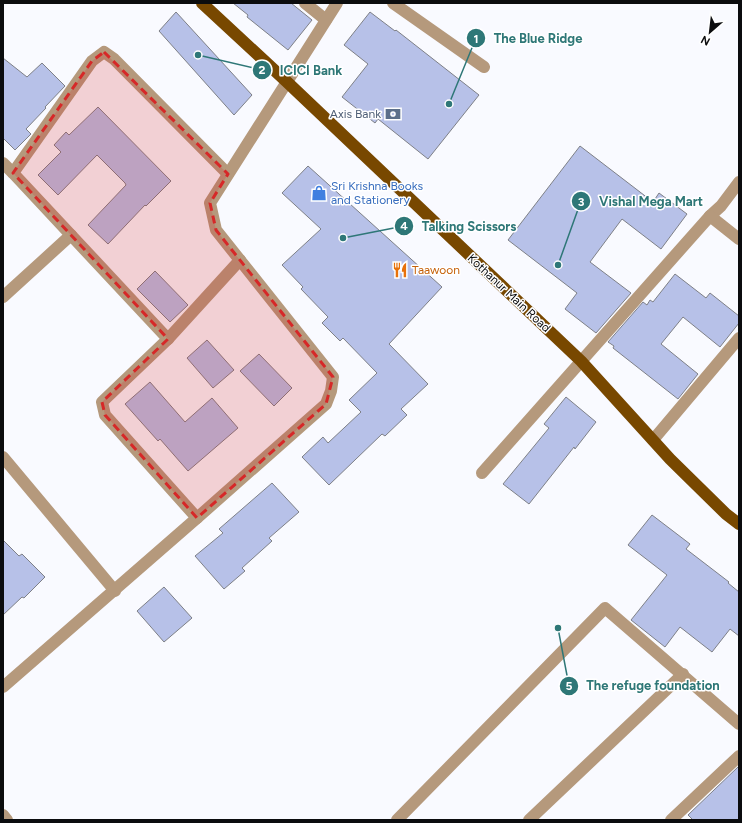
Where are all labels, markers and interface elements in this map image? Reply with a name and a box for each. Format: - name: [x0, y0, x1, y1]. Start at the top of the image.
- north arrow: [690, 12, 730, 52]
- callout: The Blue Ridge: [466, 26, 590, 51]
- text: The Blue Ridge: [494, 31, 582, 46]
- text: 1: [473, 32, 479, 46]
- text: N: [699, 33, 712, 48]
- callout: ICICI Bank: [252, 58, 350, 83]
- text: 2: [259, 63, 266, 77]
- text: ICICI Bank: [280, 63, 342, 78]
- bank icon: Axis Bank: [384, 105, 402, 123]
- place label: Axis Bank: [330, 107, 381, 121]
- place label: Sri Krishna Books and Stationery: [331, 179, 423, 207]
- shop icon: Sri Krishna Books and Stationery: [310, 184, 328, 202]
- callout: Vishal Mega Mart: [571, 189, 711, 214]
- text: Vishal Mega Mart: [599, 194, 703, 209]
- text: 3: [578, 195, 585, 209]
- callout: Talking Scissors: [394, 214, 524, 239]
- text: 4: [400, 219, 408, 233]
- text: Talking Scissors: [422, 219, 516, 234]
- street label: Kothanur Main Road: [465, 251, 553, 335]
- restaurant icon: Taawoon: [391, 261, 409, 279]
- place label: Taawoon: [412, 263, 460, 277]
- callout: The refuge foundation: [559, 673, 728, 698]
- text: The refuge foundation: [586, 678, 720, 693]
- text: 5: [566, 679, 573, 693]

